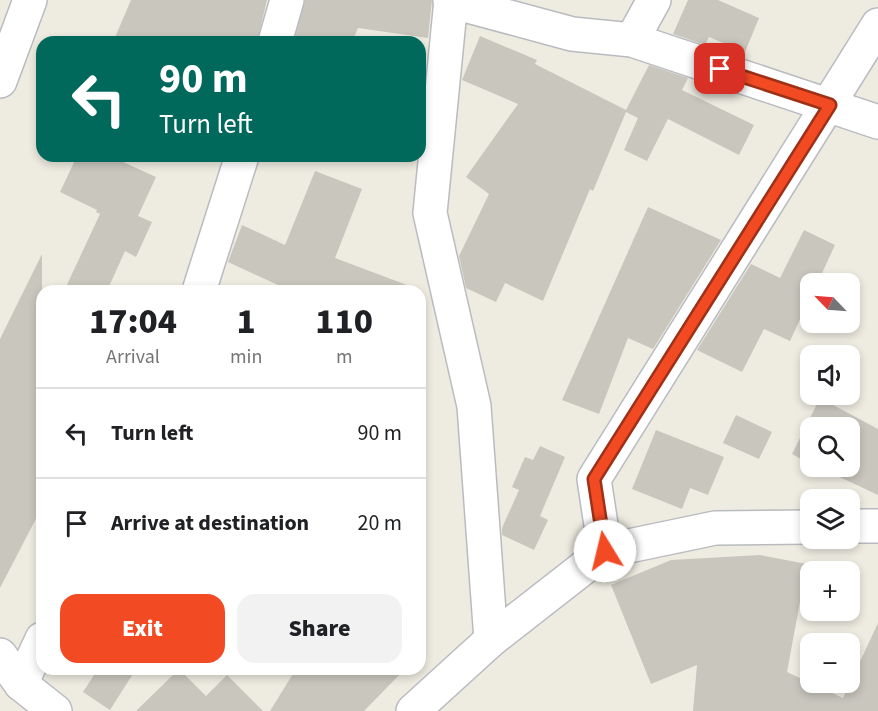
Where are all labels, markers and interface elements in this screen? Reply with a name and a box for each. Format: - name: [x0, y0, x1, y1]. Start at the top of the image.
- pin: [694, 43, 745, 94]
- text: 90 m: [159, 49, 248, 109]
- icon: arrive: [703, 52, 736, 85]
- icon: left: [60, 60, 138, 138]
- text: Turn left: [159, 105, 253, 144]
- north arrow: [800, 273, 860, 333]
- map controls: [800, 273, 860, 693]
- text: 17:04: [89, 296, 177, 347]
- text: 1: [237, 296, 256, 347]
- text: 110: [315, 296, 373, 347]
- text: Arrival: [106, 343, 160, 371]
- text: min: [230, 343, 262, 371]
- text: m: [336, 343, 352, 371]
- button: sound: [800, 345, 860, 405]
- icon: left: [60, 417, 93, 450]
- text: Turn left: [111, 417, 193, 449]
- text: 90 m: [357, 417, 402, 449]
- button: search: [800, 417, 860, 477]
- button: layers: [800, 489, 860, 549]
- icon: arrive: [60, 507, 93, 540]
- text: Arrive at destination: [111, 507, 309, 539]
- text: 20 m: [357, 507, 402, 539]
- position arrow: [573, 519, 637, 583]
- button: +: [800, 561, 860, 621]
- button: Exit: [60, 594, 225, 663]
- button: Share: [237, 594, 402, 663]
- button: −: [800, 633, 860, 693]

